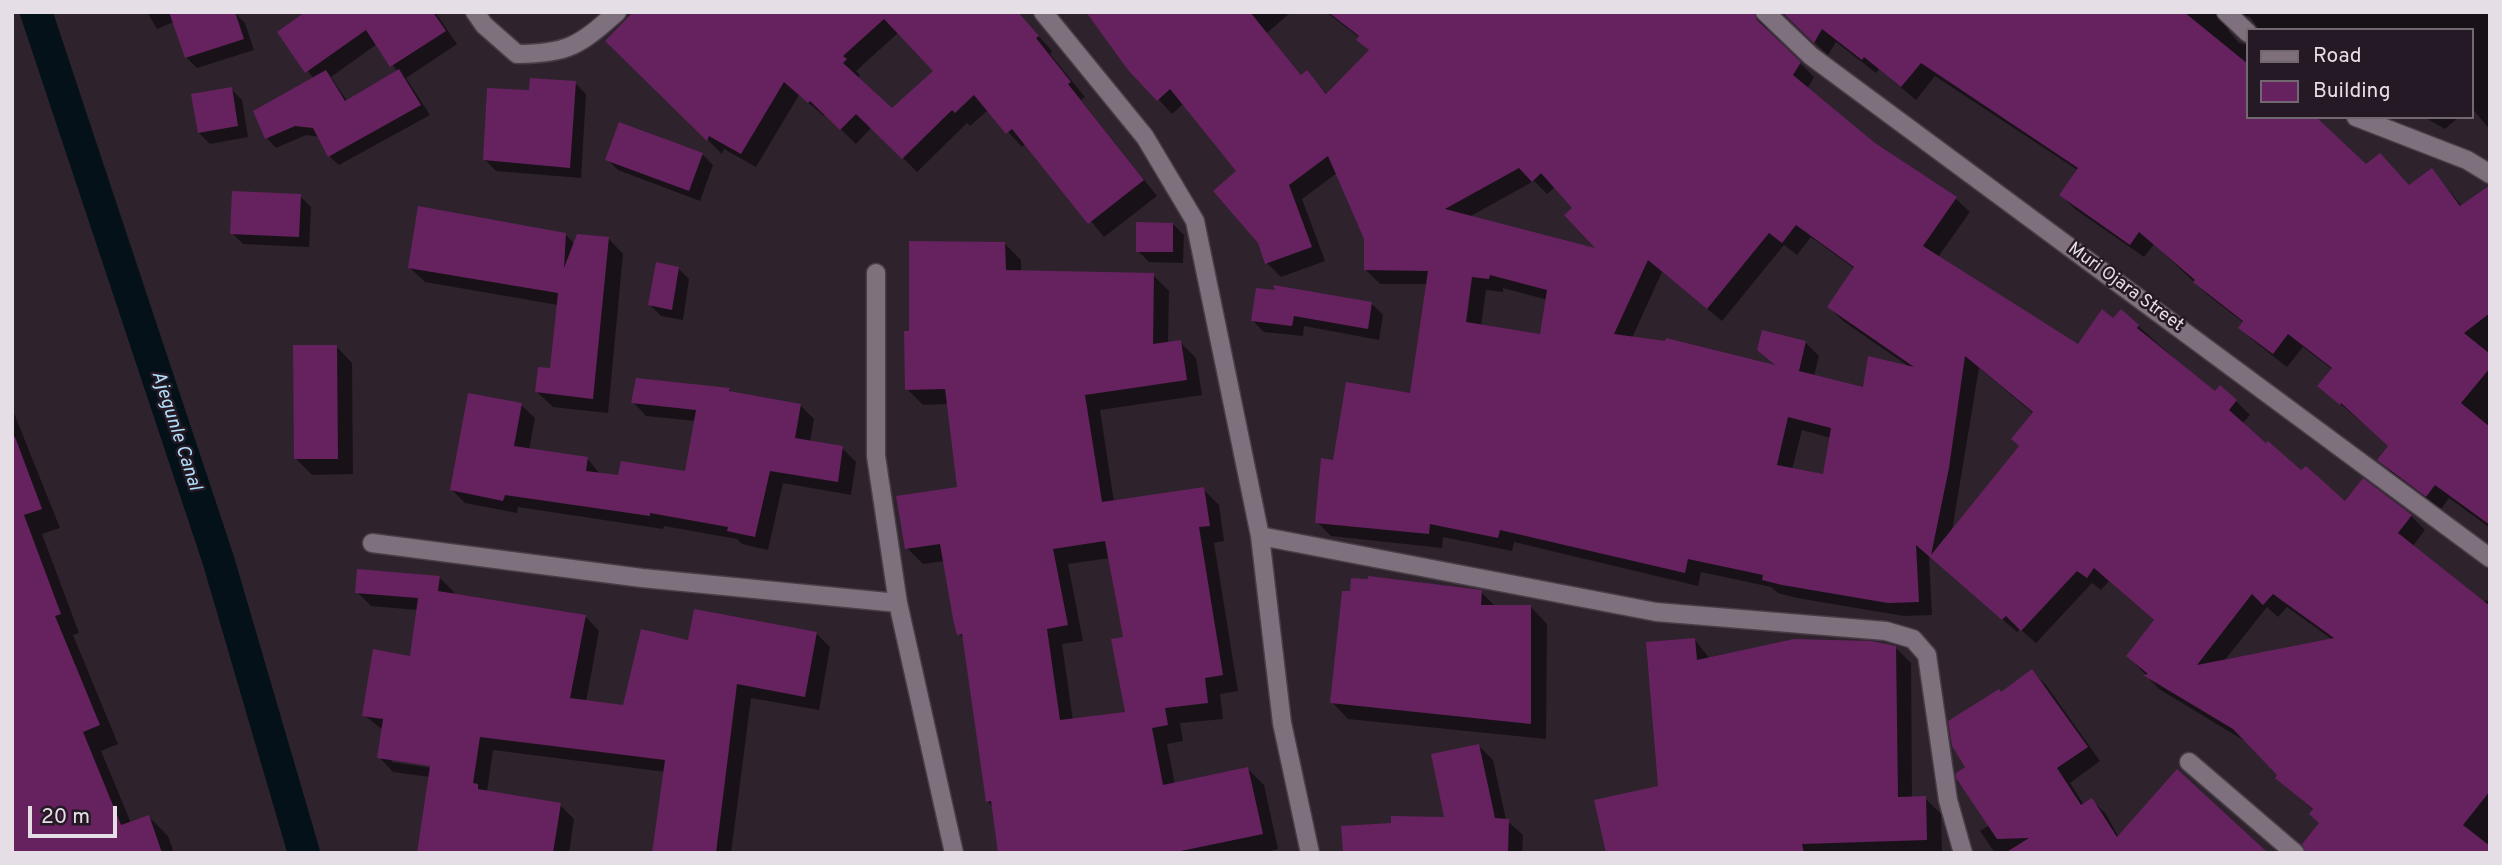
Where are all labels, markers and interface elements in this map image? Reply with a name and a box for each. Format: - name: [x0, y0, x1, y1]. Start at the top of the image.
- legend: [2246, 28, 2474, 119]
- text: Road: [2313, 43, 2362, 70]
- text: Building: [2313, 78, 2391, 105]
- street label: Muri Ojara Street: [2063, 239, 2187, 337]
- water label: Ajegunle Canal: [145, 368, 205, 494]
- scale bar: [32, 792, 121, 836]
- text: 20 m: [41, 804, 90, 831]

